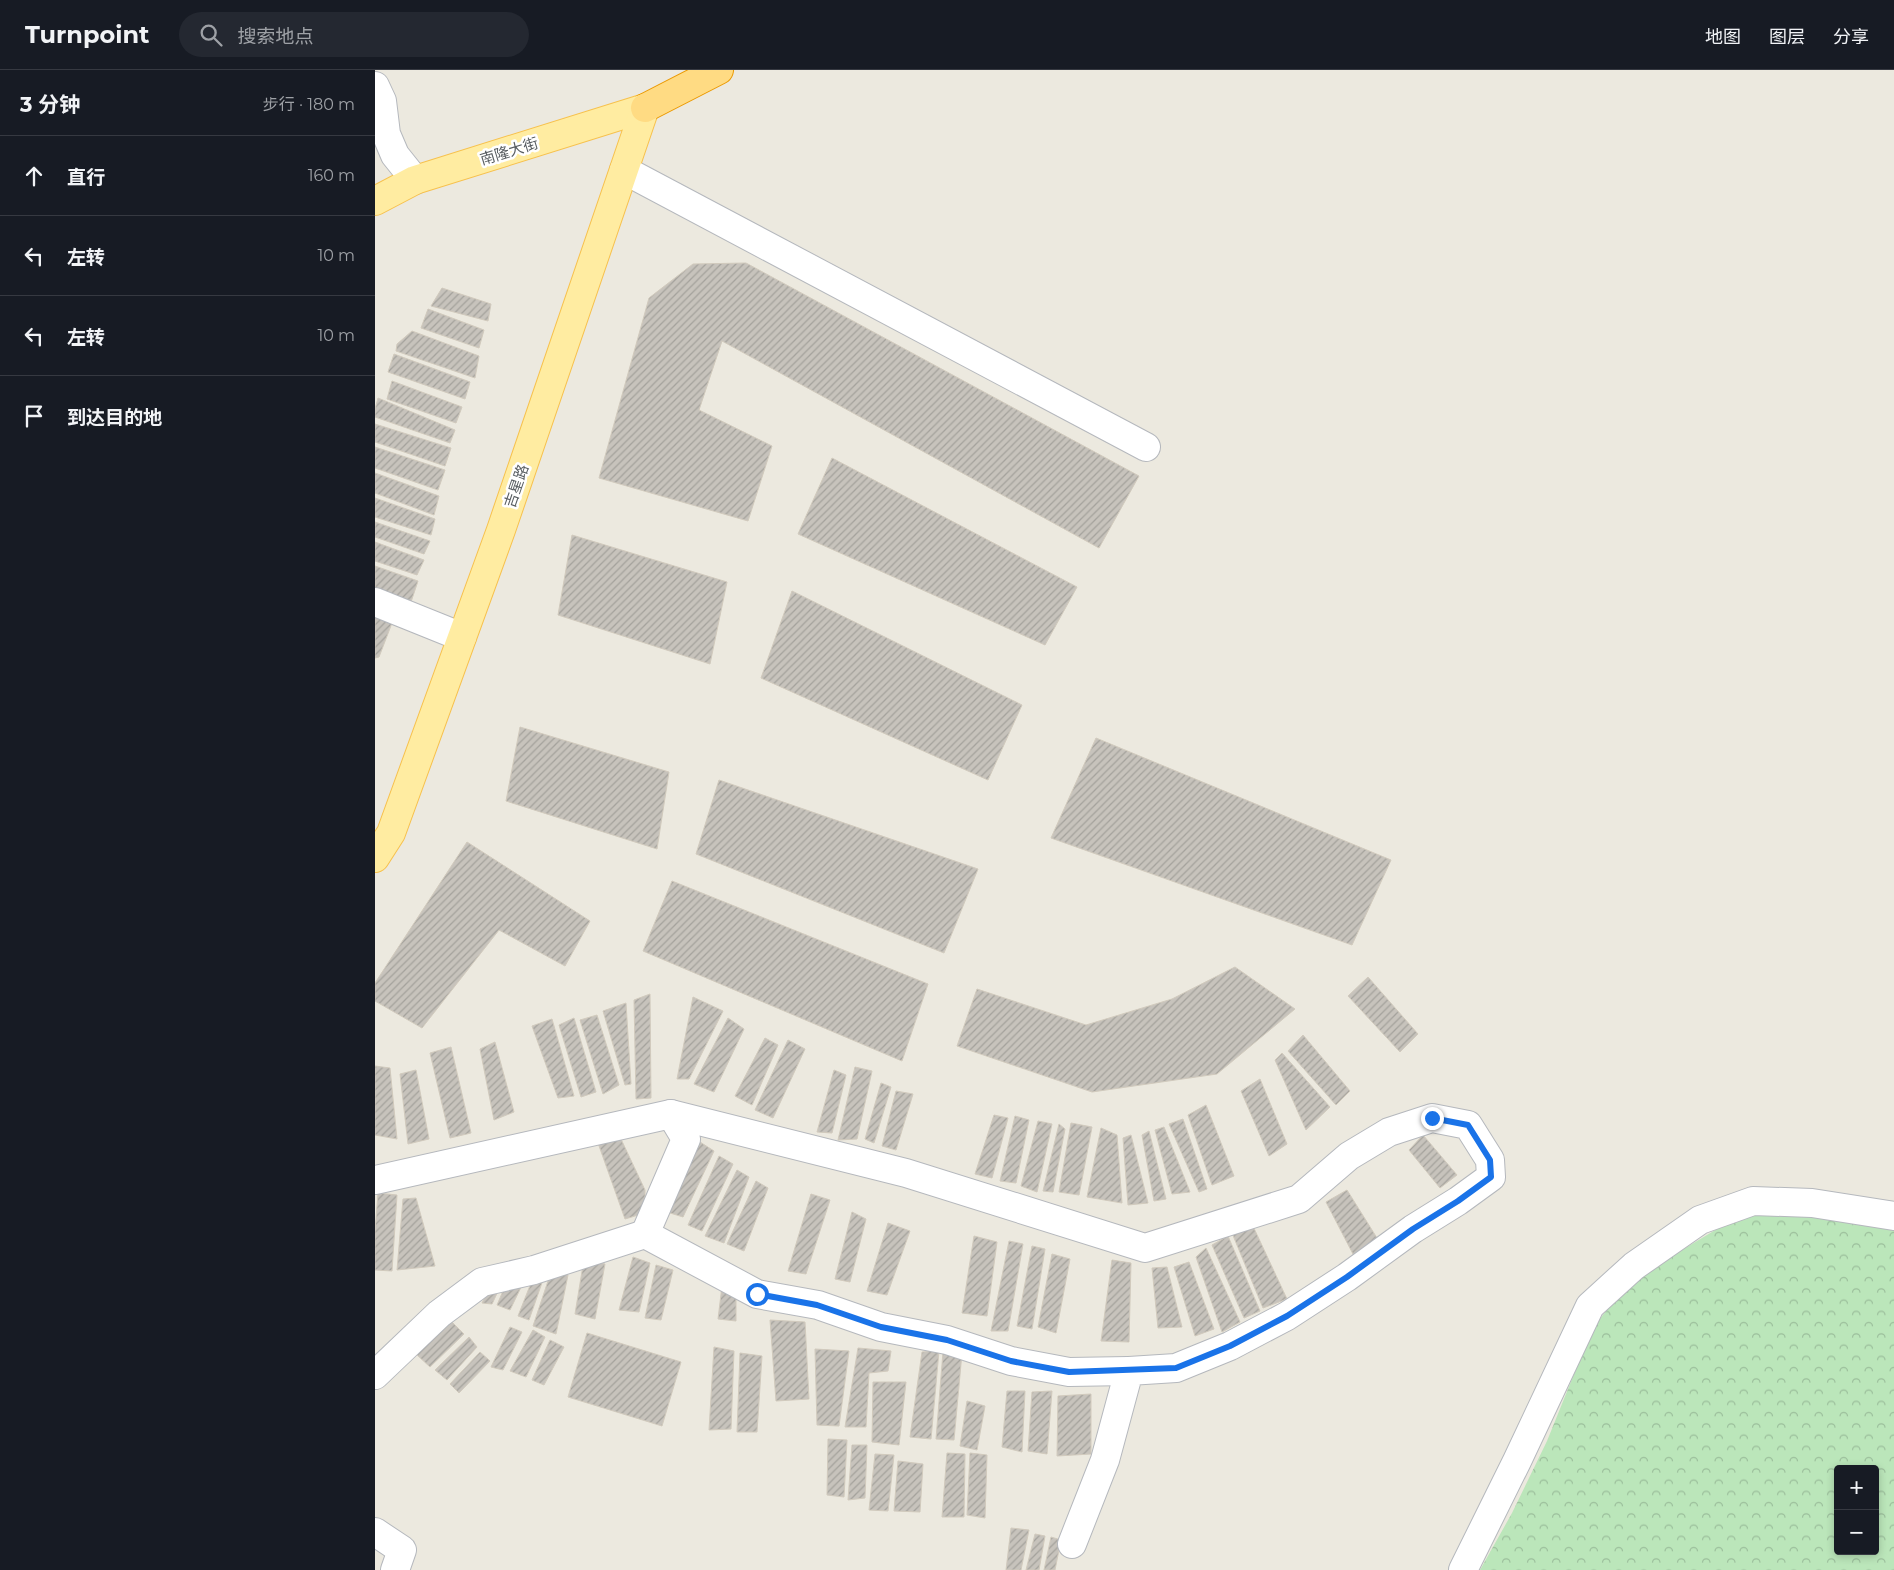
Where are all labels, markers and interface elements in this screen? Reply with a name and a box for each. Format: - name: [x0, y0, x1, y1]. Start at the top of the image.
- search box: [179, 12, 529, 57]
- text: Turnpoint: [25, 20, 149, 49]
- icon: search: [197, 21, 225, 49]
- text: 搜索地点: [237, 25, 313, 48]
- text: 地图: [1705, 26, 1741, 48]
- text: 图层: [1769, 26, 1805, 48]
- text: 分享: [1833, 26, 1869, 48]
- text: 3 分钟: [20, 92, 80, 117]
- text: 步行 · 180 m: [263, 95, 355, 114]
- street label: 南隆大街: [478, 133, 540, 169]
- icon: ahead: [20, 162, 48, 190]
- text: 直行: [67, 166, 105, 189]
- text: 160 m: [308, 166, 355, 185]
- icon: left: [20, 242, 48, 270]
- text: 左转: [67, 246, 105, 269]
- text: 10 m: [317, 246, 355, 265]
- icon: left: [20, 322, 48, 350]
- text: 左转: [67, 326, 105, 349]
- text: 10 m: [317, 326, 355, 345]
- icon: arrive: [20, 402, 48, 430]
- text: 到达目的地: [67, 406, 162, 429]
- street label: 吉星路: [500, 462, 532, 510]
- route end: [1421, 1107, 1444, 1130]
- route start: [746, 1283, 769, 1306]
- map controls: [1834, 1465, 1879, 1555]
- button: +: [1834, 1465, 1879, 1510]
- button: −: [1834, 1510, 1879, 1555]

